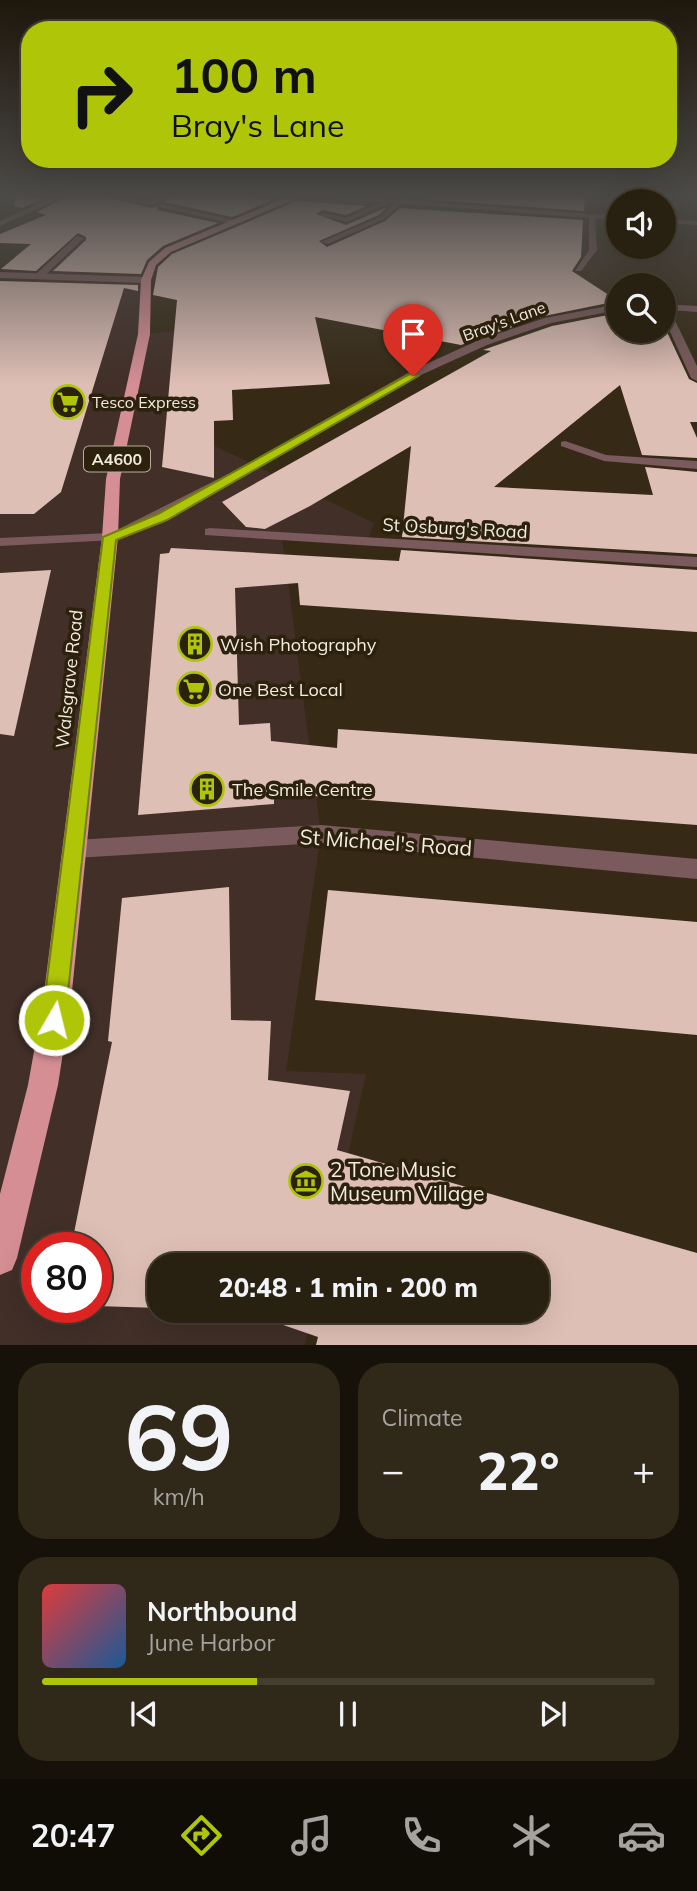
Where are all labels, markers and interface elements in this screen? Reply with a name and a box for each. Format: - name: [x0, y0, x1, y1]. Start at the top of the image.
- text: 100 m: [171, 44, 317, 105]
- icon: right: [56, 49, 147, 140]
- text: Bray's Lane: [171, 105, 344, 145]
- map controls: [606, 189, 676, 343]
- button: sound: [606, 189, 676, 259]
- button: search: [606, 273, 676, 343]
- street label: Bray's Lane: [460, 297, 548, 345]
- pin: [383, 304, 443, 376]
- icon: arrive: [394, 315, 432, 353]
- supermarket icon: Tesco Express: [49, 383, 87, 421]
- place label: Tesco Express: [92, 392, 196, 412]
- road number: A4600: [84, 446, 150, 472]
- street label: St Osburg's Road: [382, 513, 528, 543]
- street label: Walsgrave Road: [50, 609, 88, 749]
- building icon: Wish Photography: [176, 625, 214, 663]
- place label: Wish Photography: [220, 633, 377, 656]
- supermarket icon: One Best Local: [175, 670, 213, 708]
- place label: One Best Local: [218, 678, 343, 701]
- building icon: The Smile Centre: [188, 770, 226, 808]
- place label: The Smile Centre: [232, 778, 373, 801]
- street label: St Michael's Road: [299, 823, 473, 861]
- position arrow: [17, 983, 91, 1057]
- place label: 2 Tone Music Museum Village: [330, 1156, 484, 1206]
- museum icon: 2 Tone Music Museum Village: [287, 1162, 325, 1200]
- speed limit sign: 80: [21, 1232, 112, 1323]
- text: 20:48 · 1 min · 200 m: [218, 1271, 478, 1304]
- text: 69: [124, 1379, 233, 1493]
- text: Climate: [382, 1403, 463, 1432]
- text: 22°: [477, 1438, 559, 1503]
- text: −: [382, 1446, 404, 1494]
- text: +: [632, 1446, 655, 1494]
- text: km/h: [153, 1482, 205, 1511]
- text: Northbound: [147, 1595, 297, 1628]
- text: June Harbor: [147, 1628, 275, 1657]
- icon: previous: [125, 1695, 163, 1733]
- icon: pause: [329, 1695, 367, 1733]
- icon: next: [534, 1695, 572, 1733]
- icon: directions: [177, 1811, 226, 1860]
- icon: music: [287, 1811, 336, 1860]
- icon: phone: [397, 1811, 446, 1860]
- icon: climate: [507, 1811, 556, 1860]
- icon: car: [617, 1811, 666, 1860]
- text: 20:47: [31, 1815, 115, 1855]

